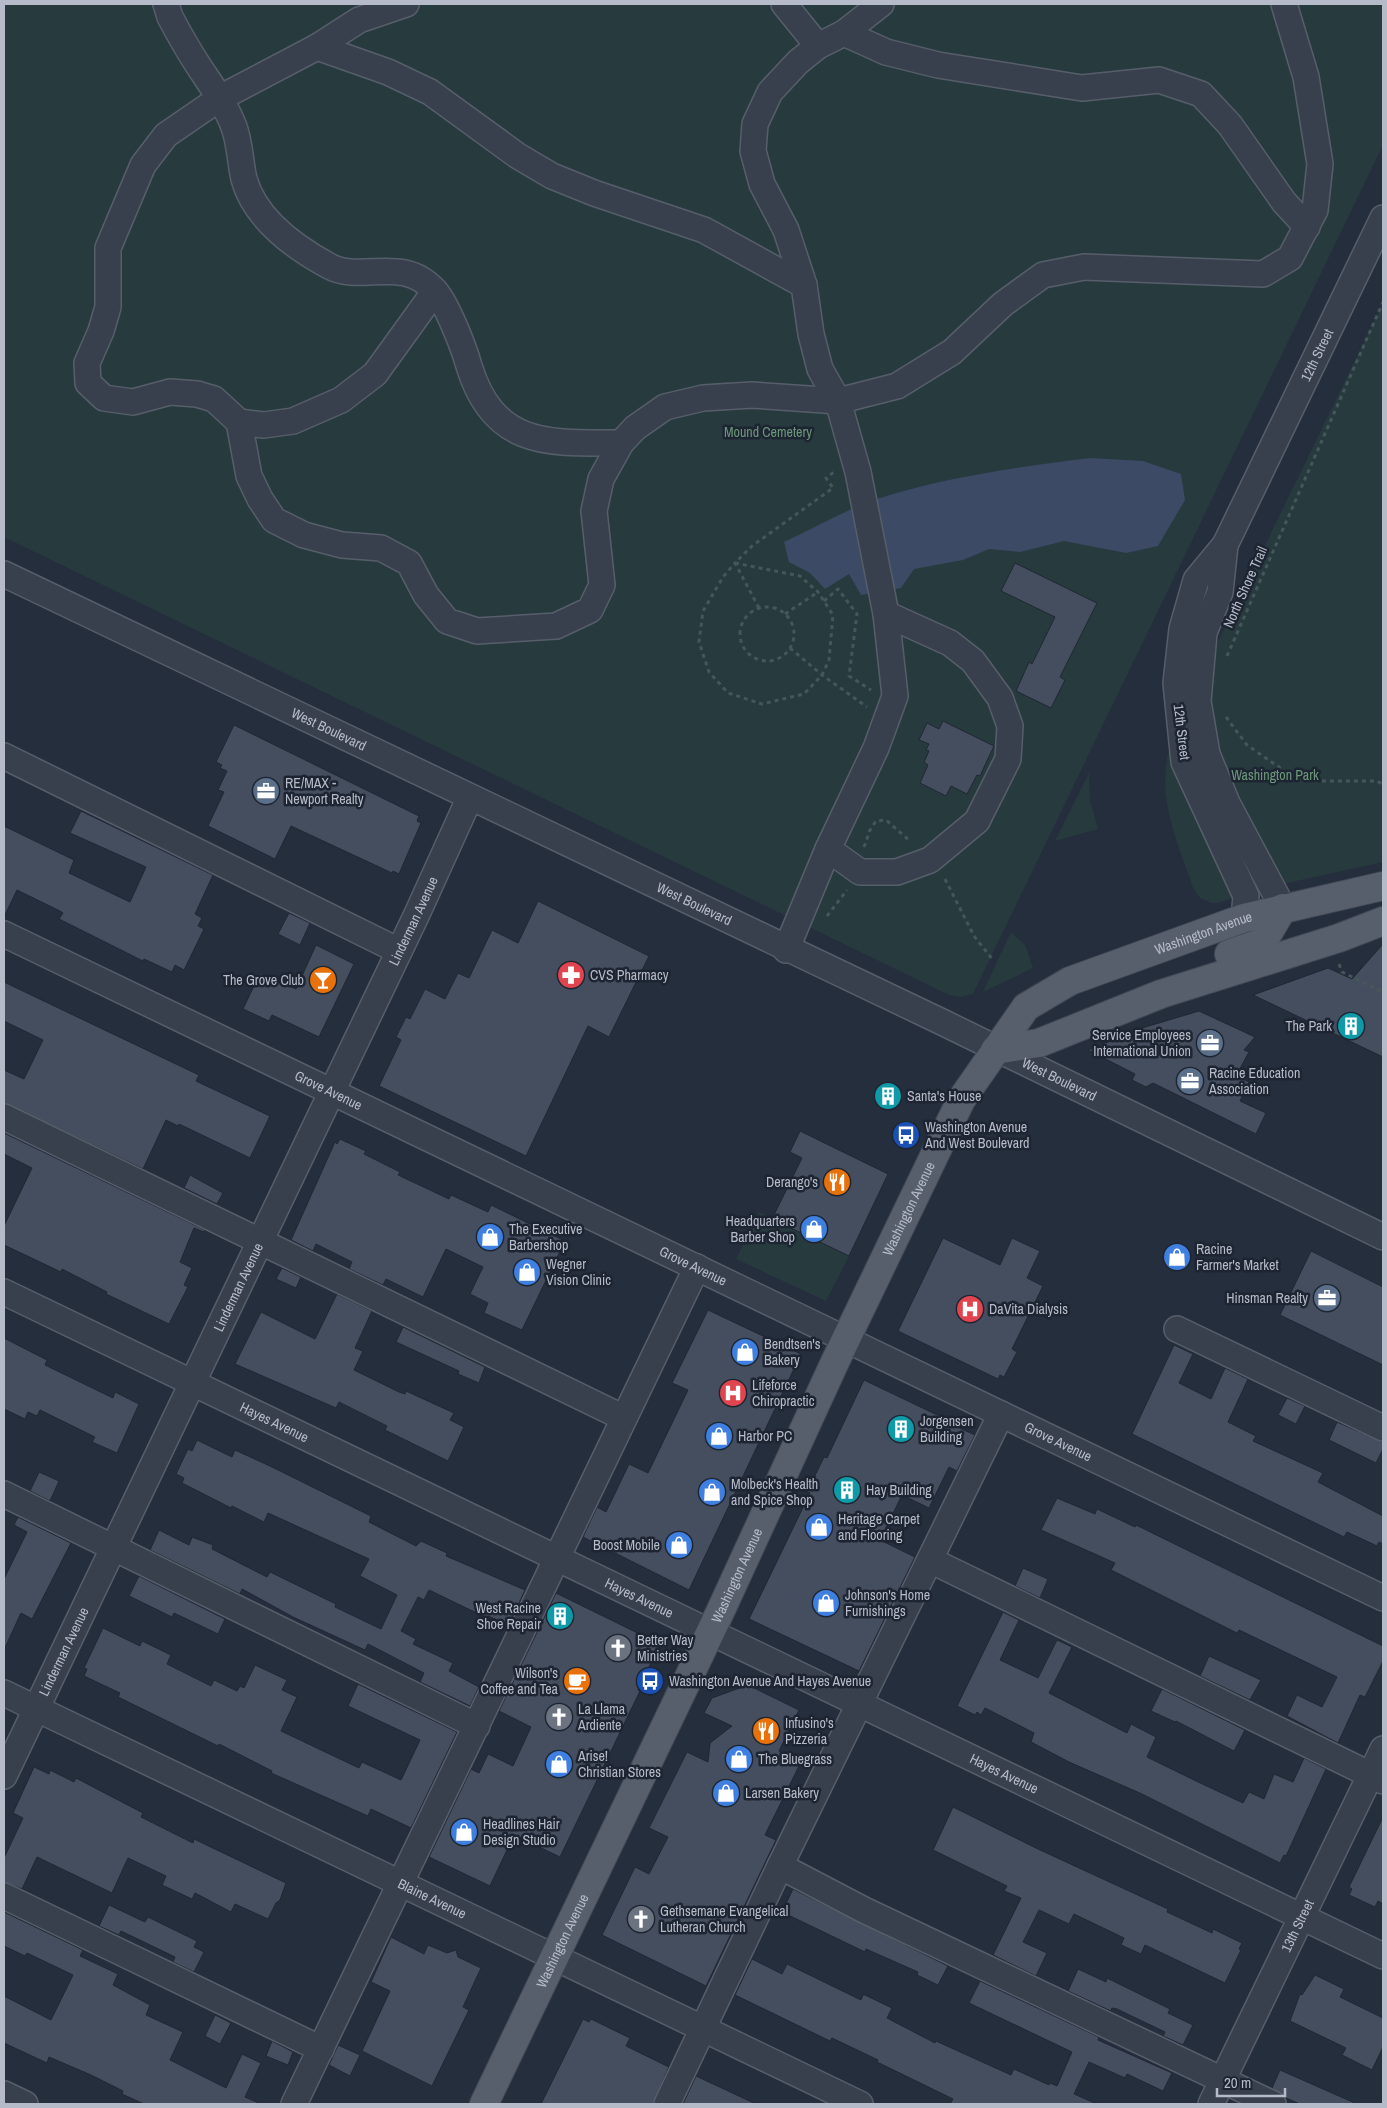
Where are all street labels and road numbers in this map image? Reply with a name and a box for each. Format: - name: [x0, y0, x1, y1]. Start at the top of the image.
- street label: 12th Street: [1297, 326, 1337, 384]
- street label: North Shore Trail: [1219, 543, 1271, 631]
- street label: 12th Street: [1170, 703, 1194, 761]
- street label: West Boulevard: [288, 704, 369, 755]
- street label: Linderman Avenue: [385, 874, 442, 968]
- street label: West Boulevard: [654, 878, 735, 929]
- street label: Washington Avenue: [1152, 907, 1254, 959]
- street label: West Boulevard: [1019, 1053, 1100, 1105]
- street label: Grove Avenue: [292, 1066, 365, 1114]
- street label: Washington Avenue: [878, 1159, 939, 1259]
- street label: Linderman Avenue: [209, 1240, 267, 1335]
- street label: Grove Avenue: [657, 1242, 730, 1290]
- street label: Hayes Avenue: [237, 1398, 312, 1446]
- street label: Grove Avenue: [1022, 1418, 1095, 1465]
- street label: Washington Avenue: [707, 1525, 766, 1626]
- street label: Hayes Avenue: [602, 1574, 676, 1622]
- street label: Linderman Avenue: [35, 1604, 93, 1699]
- street label: Hayes Avenue: [967, 1749, 1041, 1798]
- street label: Blaine Avenue: [395, 1874, 469, 1923]
- street label: Washington Avenue: [532, 1891, 593, 1991]
- street label: 13th Street: [1277, 1897, 1318, 1955]

